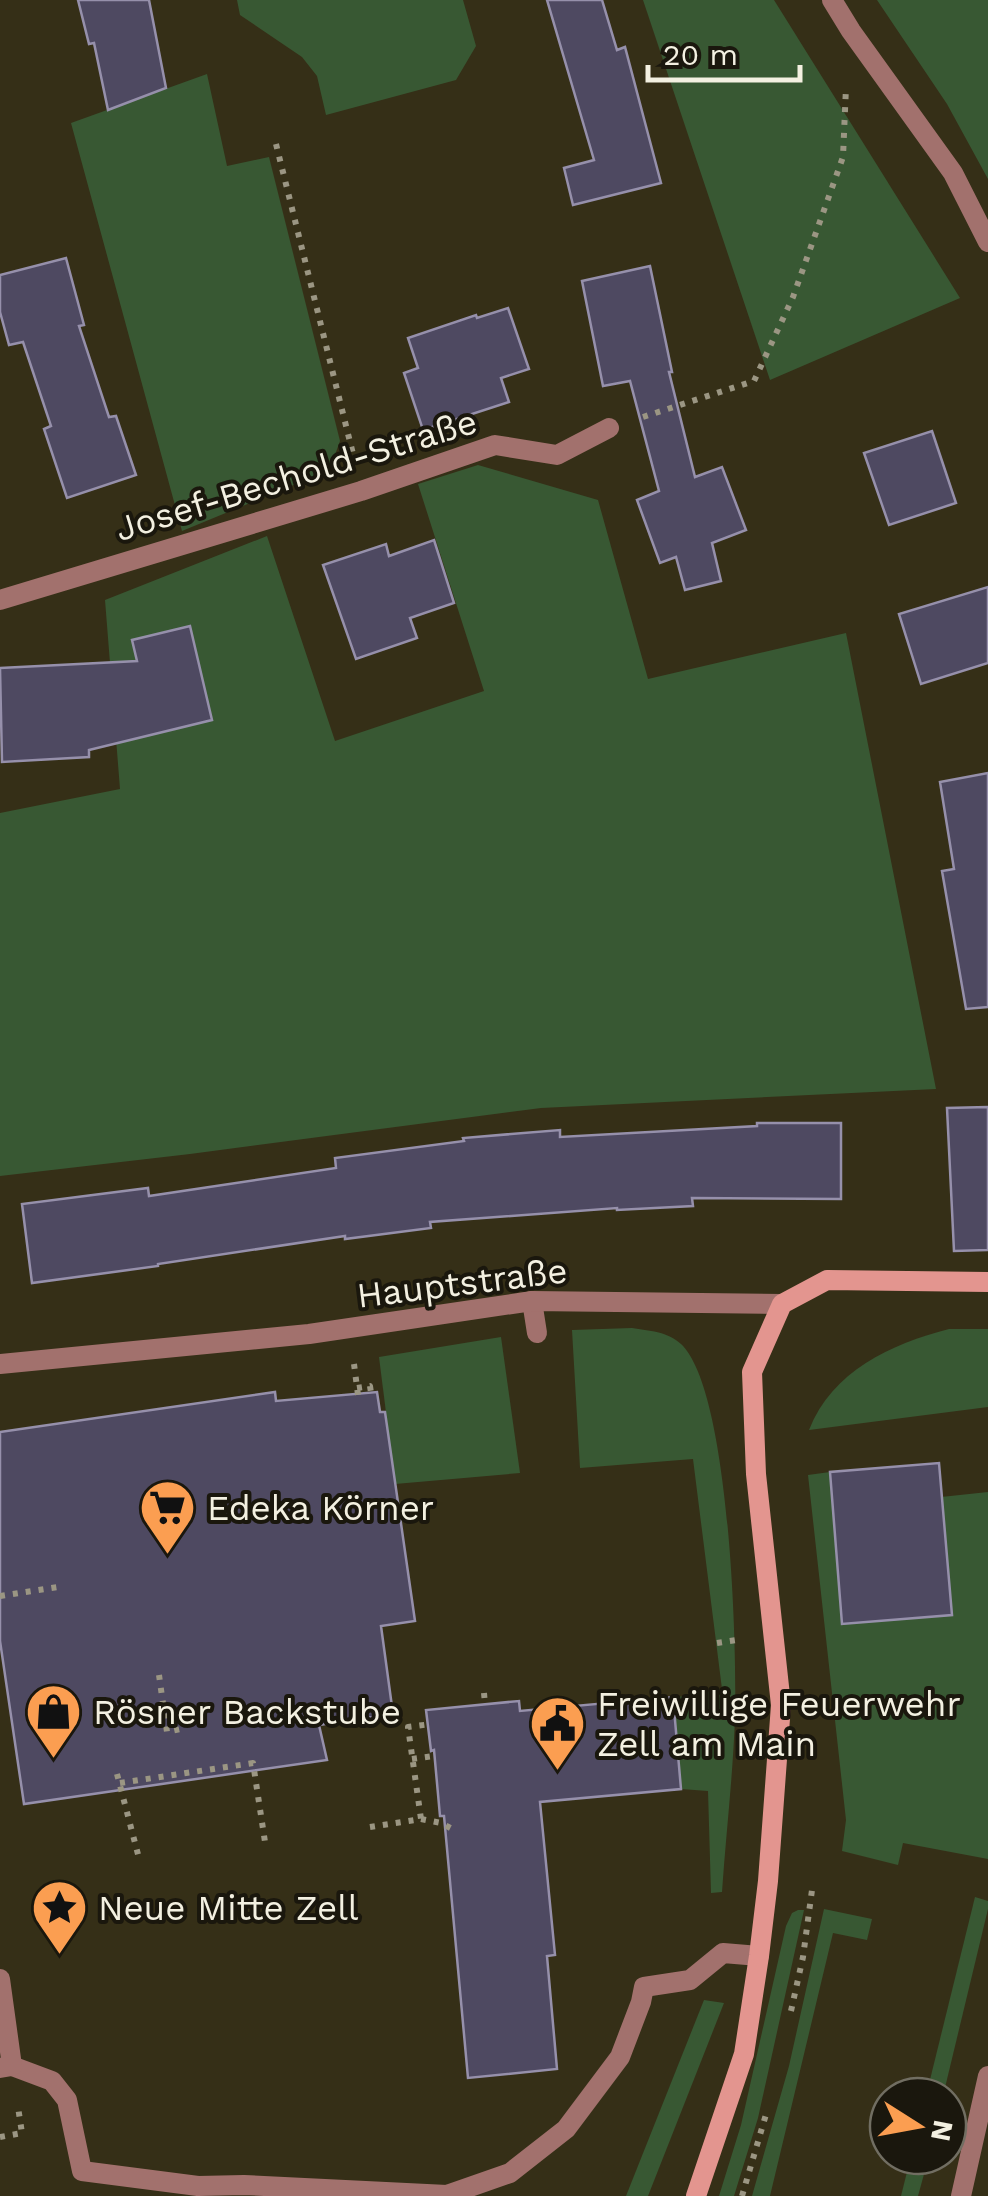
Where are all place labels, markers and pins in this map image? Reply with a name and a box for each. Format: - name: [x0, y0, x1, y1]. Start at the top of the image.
- supermarket icon: Edeka Körner: [138, 1478, 198, 1557]
- place label: Edeka Körner: [207, 1487, 434, 1529]
- shop icon: Rösner Backstube: [24, 1682, 84, 1761]
- place label: Freiwillige Feuerwehr Zell am Main: [597, 1683, 961, 1765]
- place label: Rösner Backstube: [93, 1691, 401, 1733]
- public building icon: Freiwillige Feuerwehr Zell am Main: [528, 1694, 588, 1773]
- place icon: Neue Mitte Zell: [29, 1878, 89, 1957]
- place label: Neue Mitte Zell: [98, 1887, 359, 1929]

